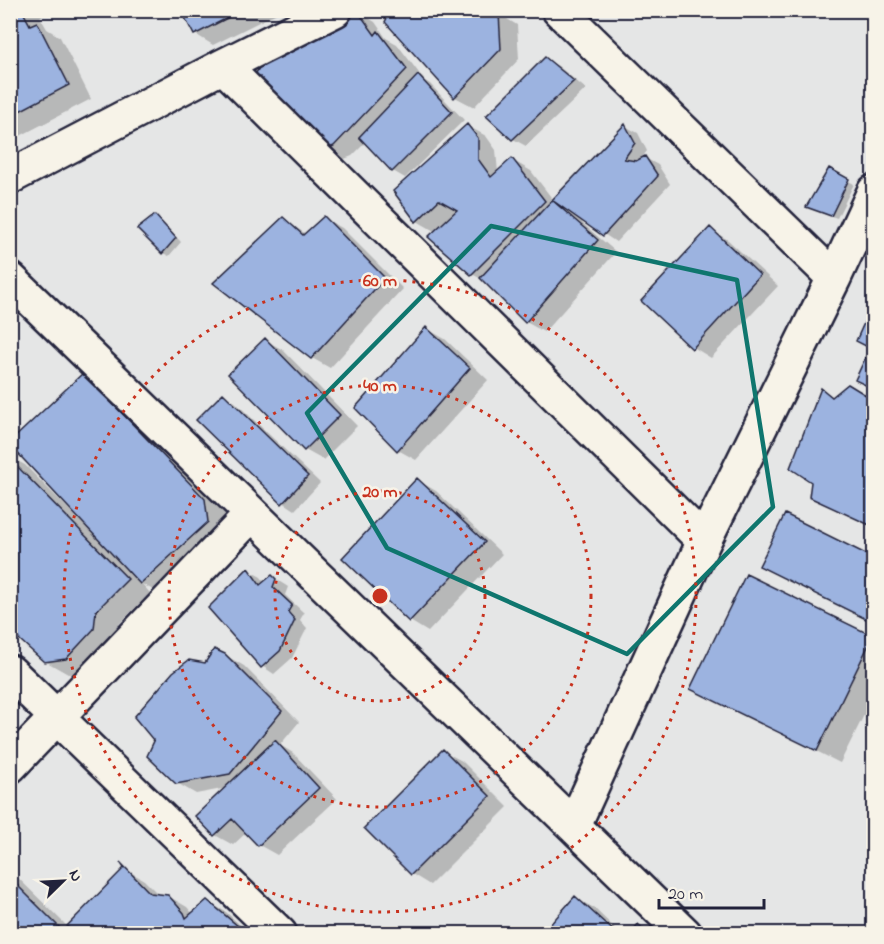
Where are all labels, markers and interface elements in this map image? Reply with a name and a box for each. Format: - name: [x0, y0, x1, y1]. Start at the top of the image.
- text: 60 m: [363, 269, 397, 295]
- text: 40 m: [363, 374, 397, 400]
- text: 20 m: [361, 480, 398, 506]
- centre of rings: [370, 586, 390, 606]
- north arrow: [33, 851, 93, 911]
- text: N: [62, 866, 88, 886]
- scale bar: [659, 872, 764, 910]
- text: 20 m: [668, 882, 703, 908]

